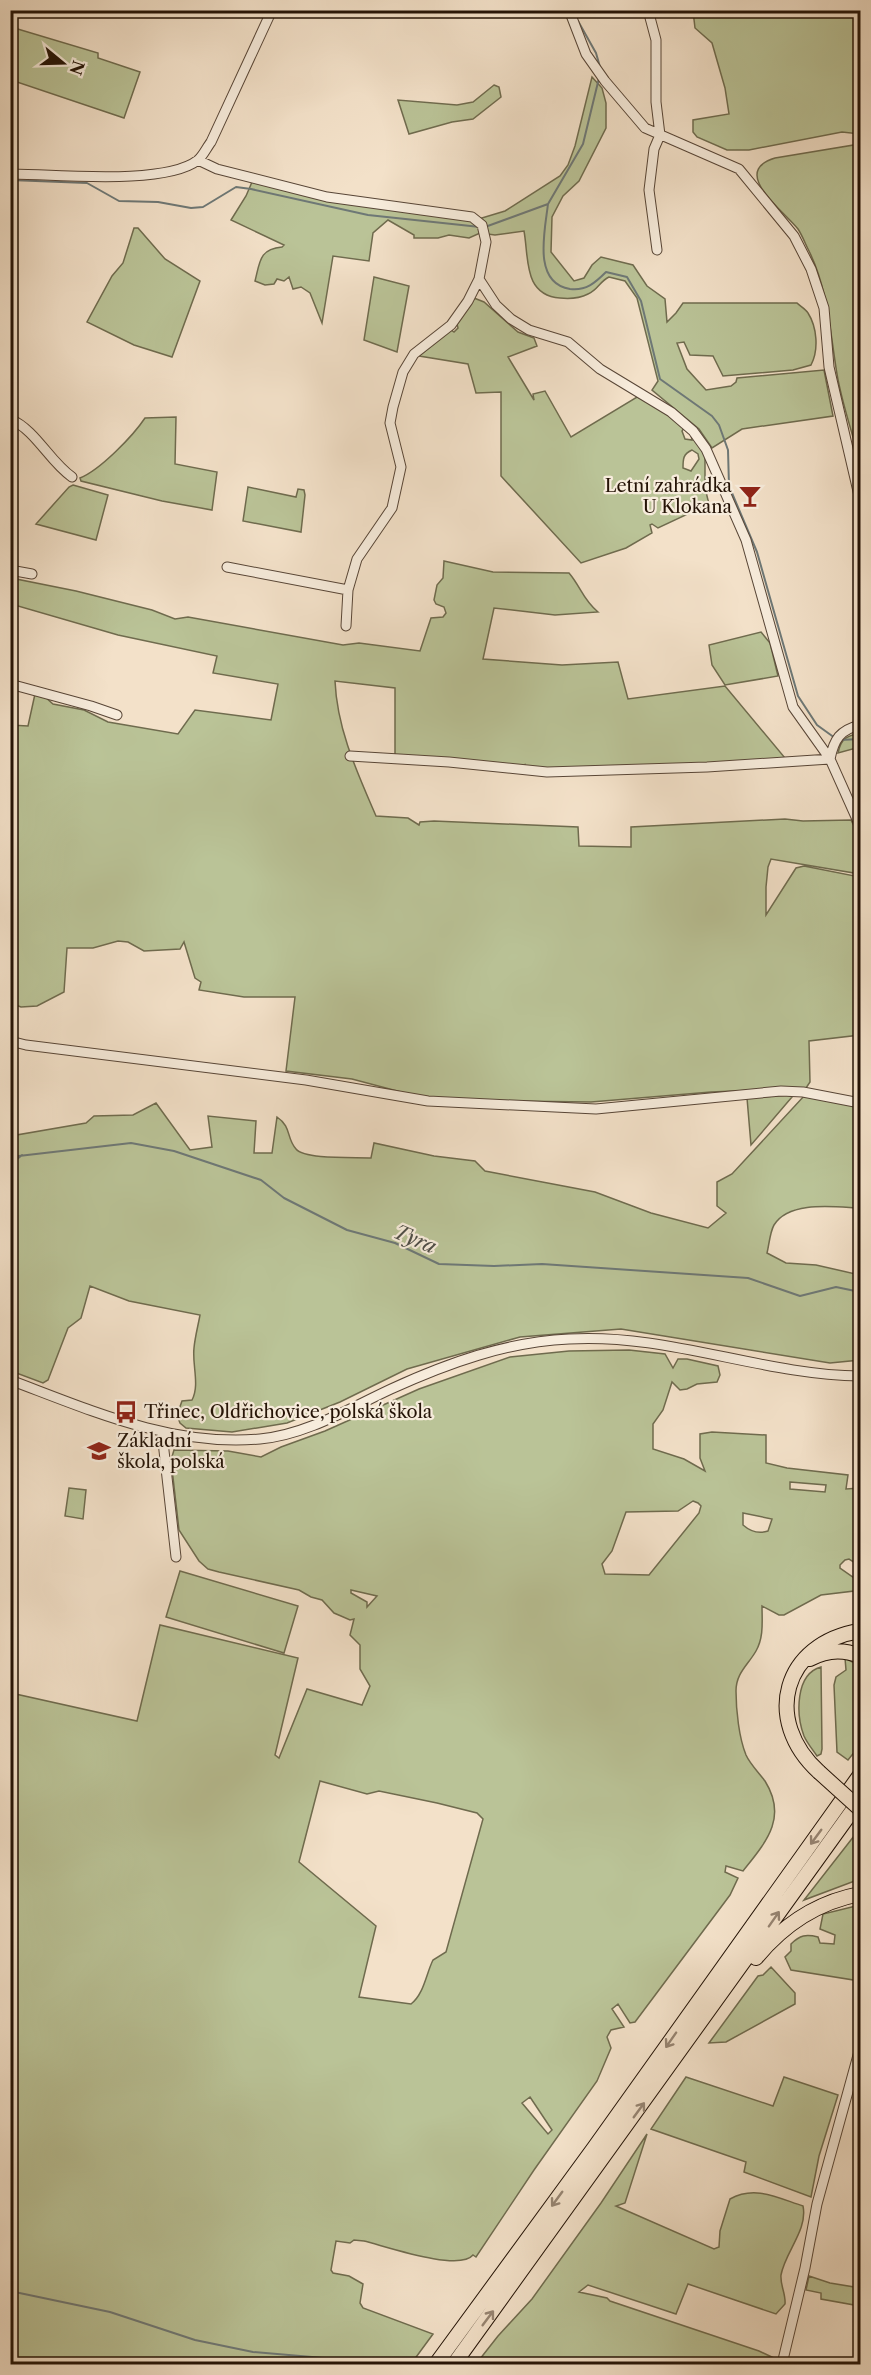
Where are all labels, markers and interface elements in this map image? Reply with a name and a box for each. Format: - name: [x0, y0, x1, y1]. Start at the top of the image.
- north arrow: [33, 33, 93, 93]
- text: N: [65, 58, 89, 78]
- place label: Letní zahrádka U Klokana: [605, 475, 733, 518]
- bar icon: Letní zahrádka U Klokana: [737, 483, 763, 509]
- water label: Tyra: [390, 1219, 440, 1259]
- bus stop icon: Třinec, Oldřichovice, polská škola: [113, 1399, 139, 1425]
- place label: Třinec, Oldřichovice, polská škola: [144, 1401, 433, 1423]
- place label: Základní škola, polská: [117, 1430, 225, 1473]
- school or university icon: Základní škola, polská: [86, 1438, 112, 1464]
- one-way arrow: [810, 1828, 822, 1844]
- one-way arrow: [768, 1911, 781, 1927]
- one-way arrow: [665, 2032, 677, 2048]
- one-way arrow: [632, 2102, 645, 2118]
- one-way arrow: [551, 2190, 563, 2206]
- one-way arrow: [482, 2310, 495, 2326]

